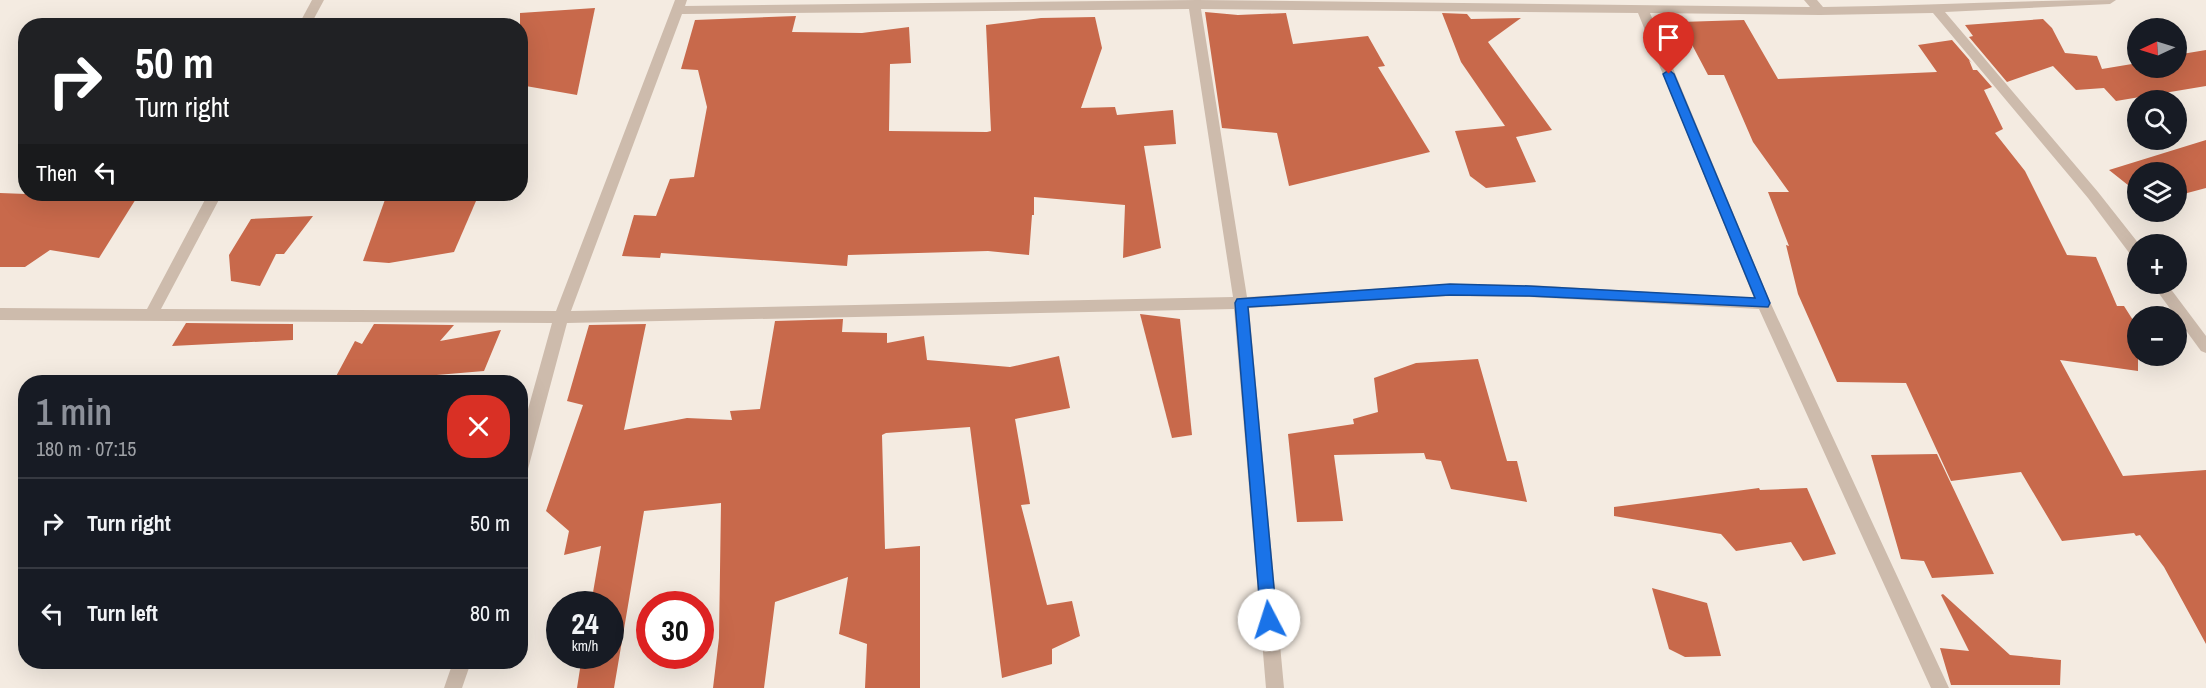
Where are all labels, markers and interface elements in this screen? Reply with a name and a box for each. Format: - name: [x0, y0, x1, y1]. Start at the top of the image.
- pin: [1643, 12, 1694, 74]
- north arrow: [2127, 18, 2187, 78]
- map controls: [2127, 18, 2187, 366]
- icon: arrive: [1652, 21, 1685, 54]
- text: 50 m: [135, 35, 214, 91]
- icon: right: [36, 42, 114, 120]
- text: Turn right: [135, 89, 229, 125]
- button: search: [2127, 90, 2187, 150]
- icon: left: [89, 156, 122, 189]
- text: Then: [36, 158, 77, 188]
- button: layers: [2127, 162, 2187, 222]
- button: +: [2127, 234, 2187, 294]
- button: −: [2127, 306, 2187, 366]
- text: 1 min: [36, 388, 112, 436]
- button: close: [447, 395, 510, 458]
- text: 180 m · 07:15: [36, 435, 136, 462]
- icon: right: [36, 507, 69, 540]
- text: Turn right: [87, 508, 171, 538]
- text: 50 m: [470, 508, 510, 538]
- position arrow: [1237, 588, 1301, 652]
- speed limit sign: 30: [636, 591, 714, 669]
- icon: left: [36, 597, 69, 630]
- text: Turn left: [87, 598, 158, 628]
- text: 80 m: [470, 598, 510, 628]
- text: 24: [571, 603, 599, 643]
- text: km/h: [572, 635, 598, 656]

